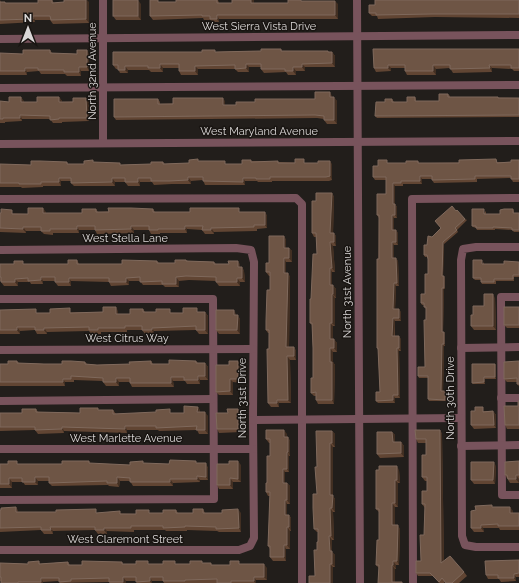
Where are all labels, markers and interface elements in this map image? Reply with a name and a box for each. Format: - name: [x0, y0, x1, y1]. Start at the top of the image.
- north arrow: [8, 8, 48, 48]
- text: N: [24, 12, 32, 25]
- street label: West Sierra Vista Drive: [202, 20, 317, 33]
- street label: North 32nd Avenue: [86, 22, 99, 120]
- street label: West Maryland Avenue: [200, 125, 318, 138]
- street label: West Stella Lane: [82, 232, 168, 245]
- street label: North 31st Avenue: [341, 245, 354, 338]
- street label: West Citrus Way: [85, 332, 169, 345]
- street label: North 30th Drive: [444, 356, 457, 440]
- street label: North 31st Drive: [236, 357, 249, 438]
- street label: West Marlette Avenue: [70, 432, 183, 445]
- street label: West Claremont Street: [67, 533, 183, 546]

